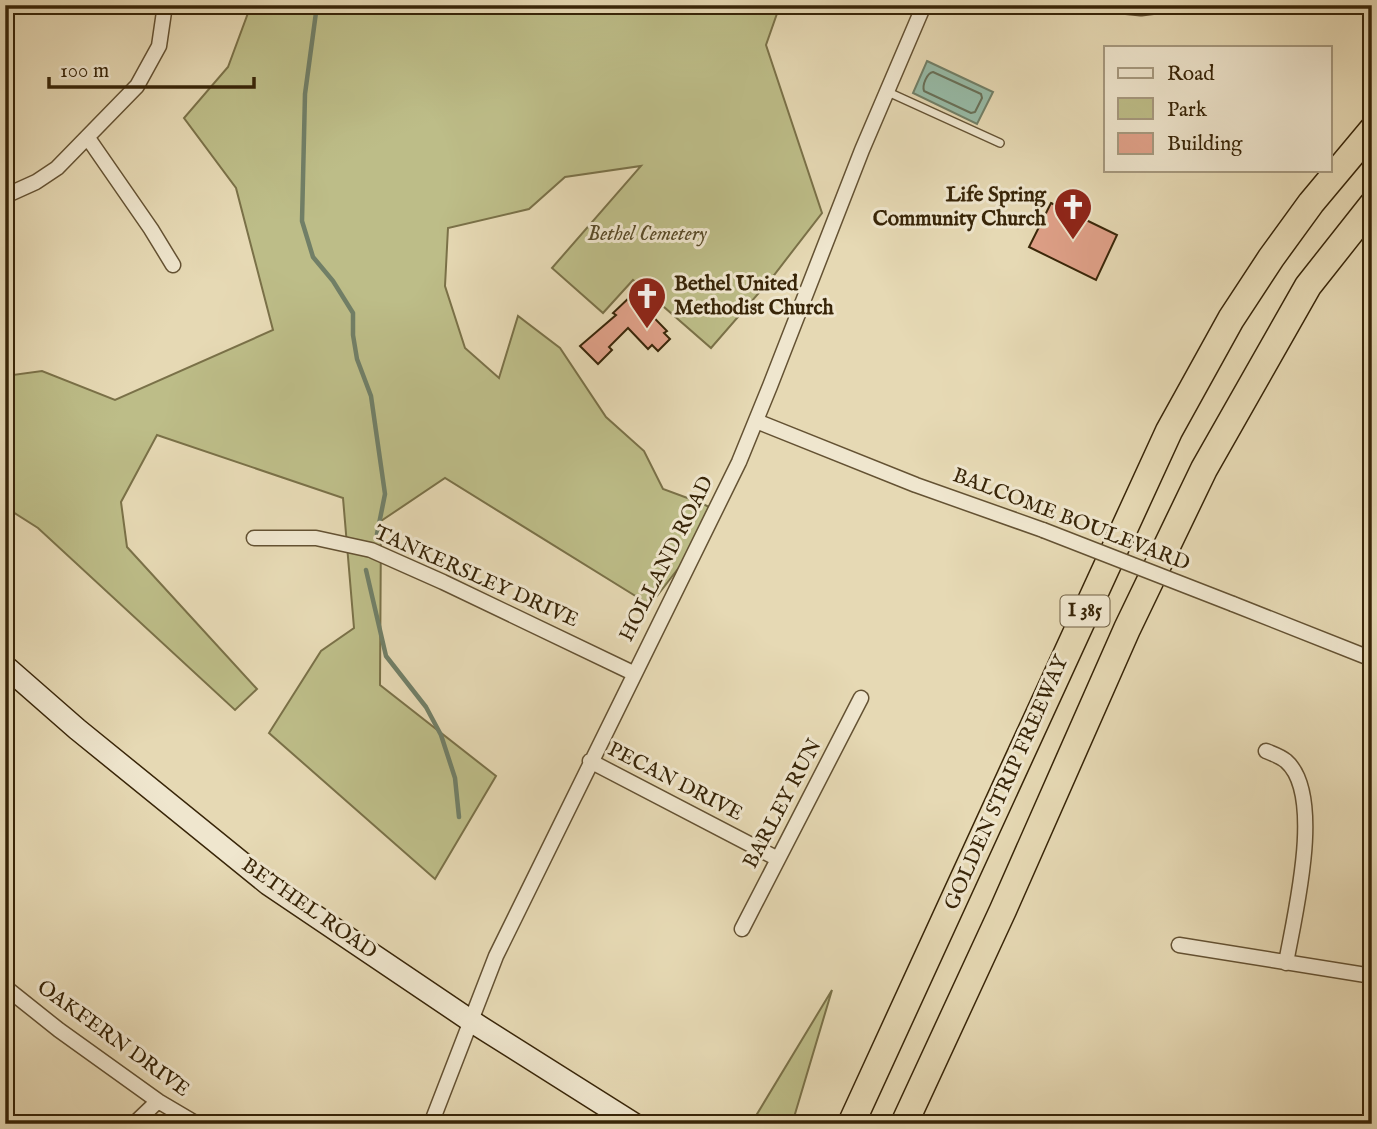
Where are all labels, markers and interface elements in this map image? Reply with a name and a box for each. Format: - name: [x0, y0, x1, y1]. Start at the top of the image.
- scale bar: [49, 46, 254, 90]
- legend: [1104, 46, 1332, 172]
- text: 100 m: [60, 58, 109, 85]
- text: Road: [1167, 61, 1215, 88]
- text: Park: [1167, 97, 1208, 124]
- text: Building: [1167, 131, 1243, 158]
- place label: Life Spring Community Church: [873, 182, 1047, 233]
- church icon: Life Spring Community Church: [1052, 186, 1094, 241]
- park label: Bethel Cemetery: [587, 221, 707, 248]
- place label: Bethel United Methodist Church: [674, 271, 834, 322]
- church icon: Bethel United Methodist Church: [626, 275, 668, 330]
- street label: BALCOME BOULEVARD: [949, 462, 1193, 578]
- street label: HOLLAND ROAD: [614, 472, 720, 646]
- street label: TANKERSLEY DRIVE: [369, 520, 583, 634]
- road number: I 385: [1060, 596, 1110, 626]
- street label: GOLDEN STRIP FREEWAY: [939, 650, 1076, 914]
- street label: BARLEY RUN: [737, 734, 829, 874]
- street label: PECAN DRIVE: [603, 736, 747, 828]
- street label: BETHEL ROAD: [236, 852, 382, 966]
- street label: OAKFERN DRIVE: [31, 974, 195, 1104]

